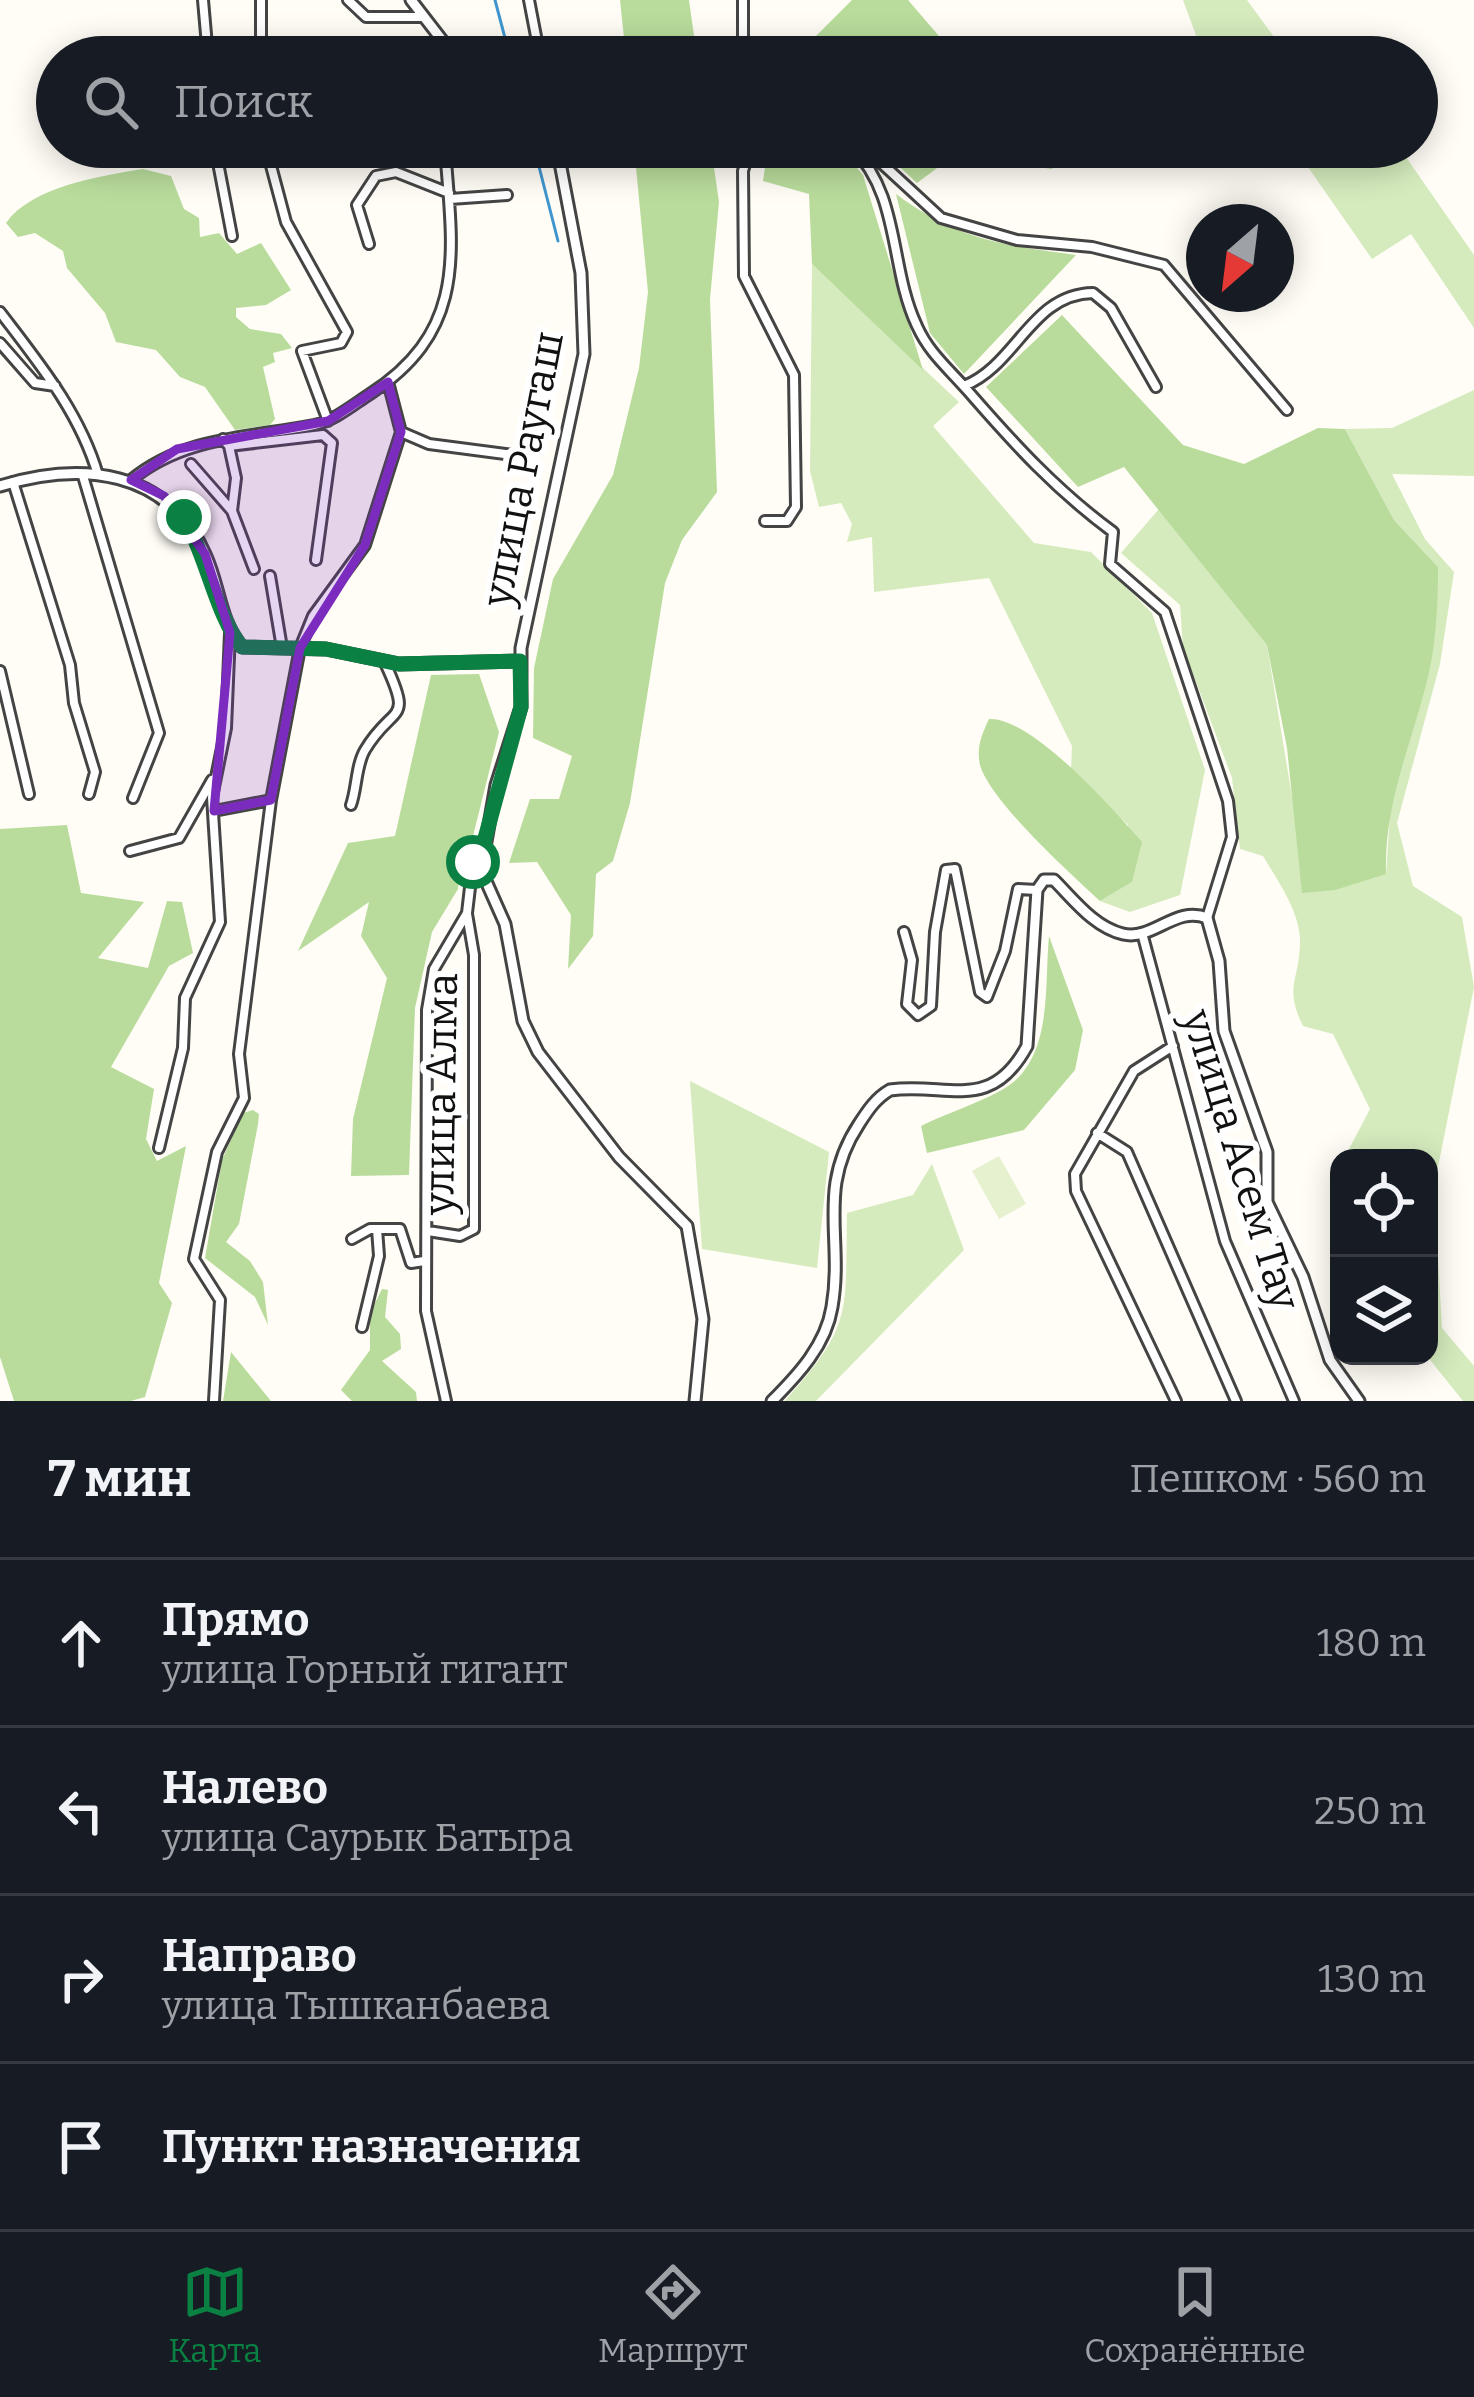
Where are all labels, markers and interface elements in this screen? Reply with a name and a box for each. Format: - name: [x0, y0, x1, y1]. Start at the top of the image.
- search box: [36, 36, 1438, 168]
- icon: search: [78, 69, 144, 135]
- text: Поиск: [174, 75, 313, 129]
- north arrow: [1186, 204, 1294, 312]
- street label: улица Раугаш: [472, 327, 574, 612]
- route end: [157, 490, 211, 544]
- route start: [446, 835, 500, 889]
- street label: улица Алма: [414, 973, 468, 1216]
- street label: улица Асем Тау: [1171, 1003, 1311, 1317]
- map controls: [1330, 1149, 1438, 1365]
- button: locate: [1330, 1149, 1438, 1257]
- button: layers: [1330, 1257, 1438, 1365]
- text: 7 мин: [48, 1448, 192, 1510]
- text: Пешком · 560 m: [1130, 1456, 1426, 1502]
- text: Прямо: [162, 1593, 309, 1647]
- icon: ahead: [48, 1610, 114, 1676]
- text: 180 m: [1317, 1620, 1426, 1666]
- text: улица Горный гигант: [162, 1647, 568, 1693]
- text: Налево: [162, 1761, 328, 1815]
- icon: left: [48, 1778, 114, 1844]
- text: 250 m: [1314, 1788, 1426, 1834]
- text: улица Саурык Батыра: [162, 1815, 573, 1861]
- text: Направо: [162, 1929, 357, 1983]
- icon: right: [48, 1946, 114, 2012]
- text: 130 m: [1318, 1956, 1426, 2002]
- text: улица Тышканбаева: [162, 1983, 550, 2029]
- icon: arrive: [48, 2114, 114, 2180]
- text: Пункт назначения: [162, 2120, 581, 2174]
- tab: Карта: [168, 2259, 261, 2371]
- tab: Маршрут: [598, 2259, 748, 2371]
- tab: Сохранённые: [1084, 2259, 1306, 2371]

